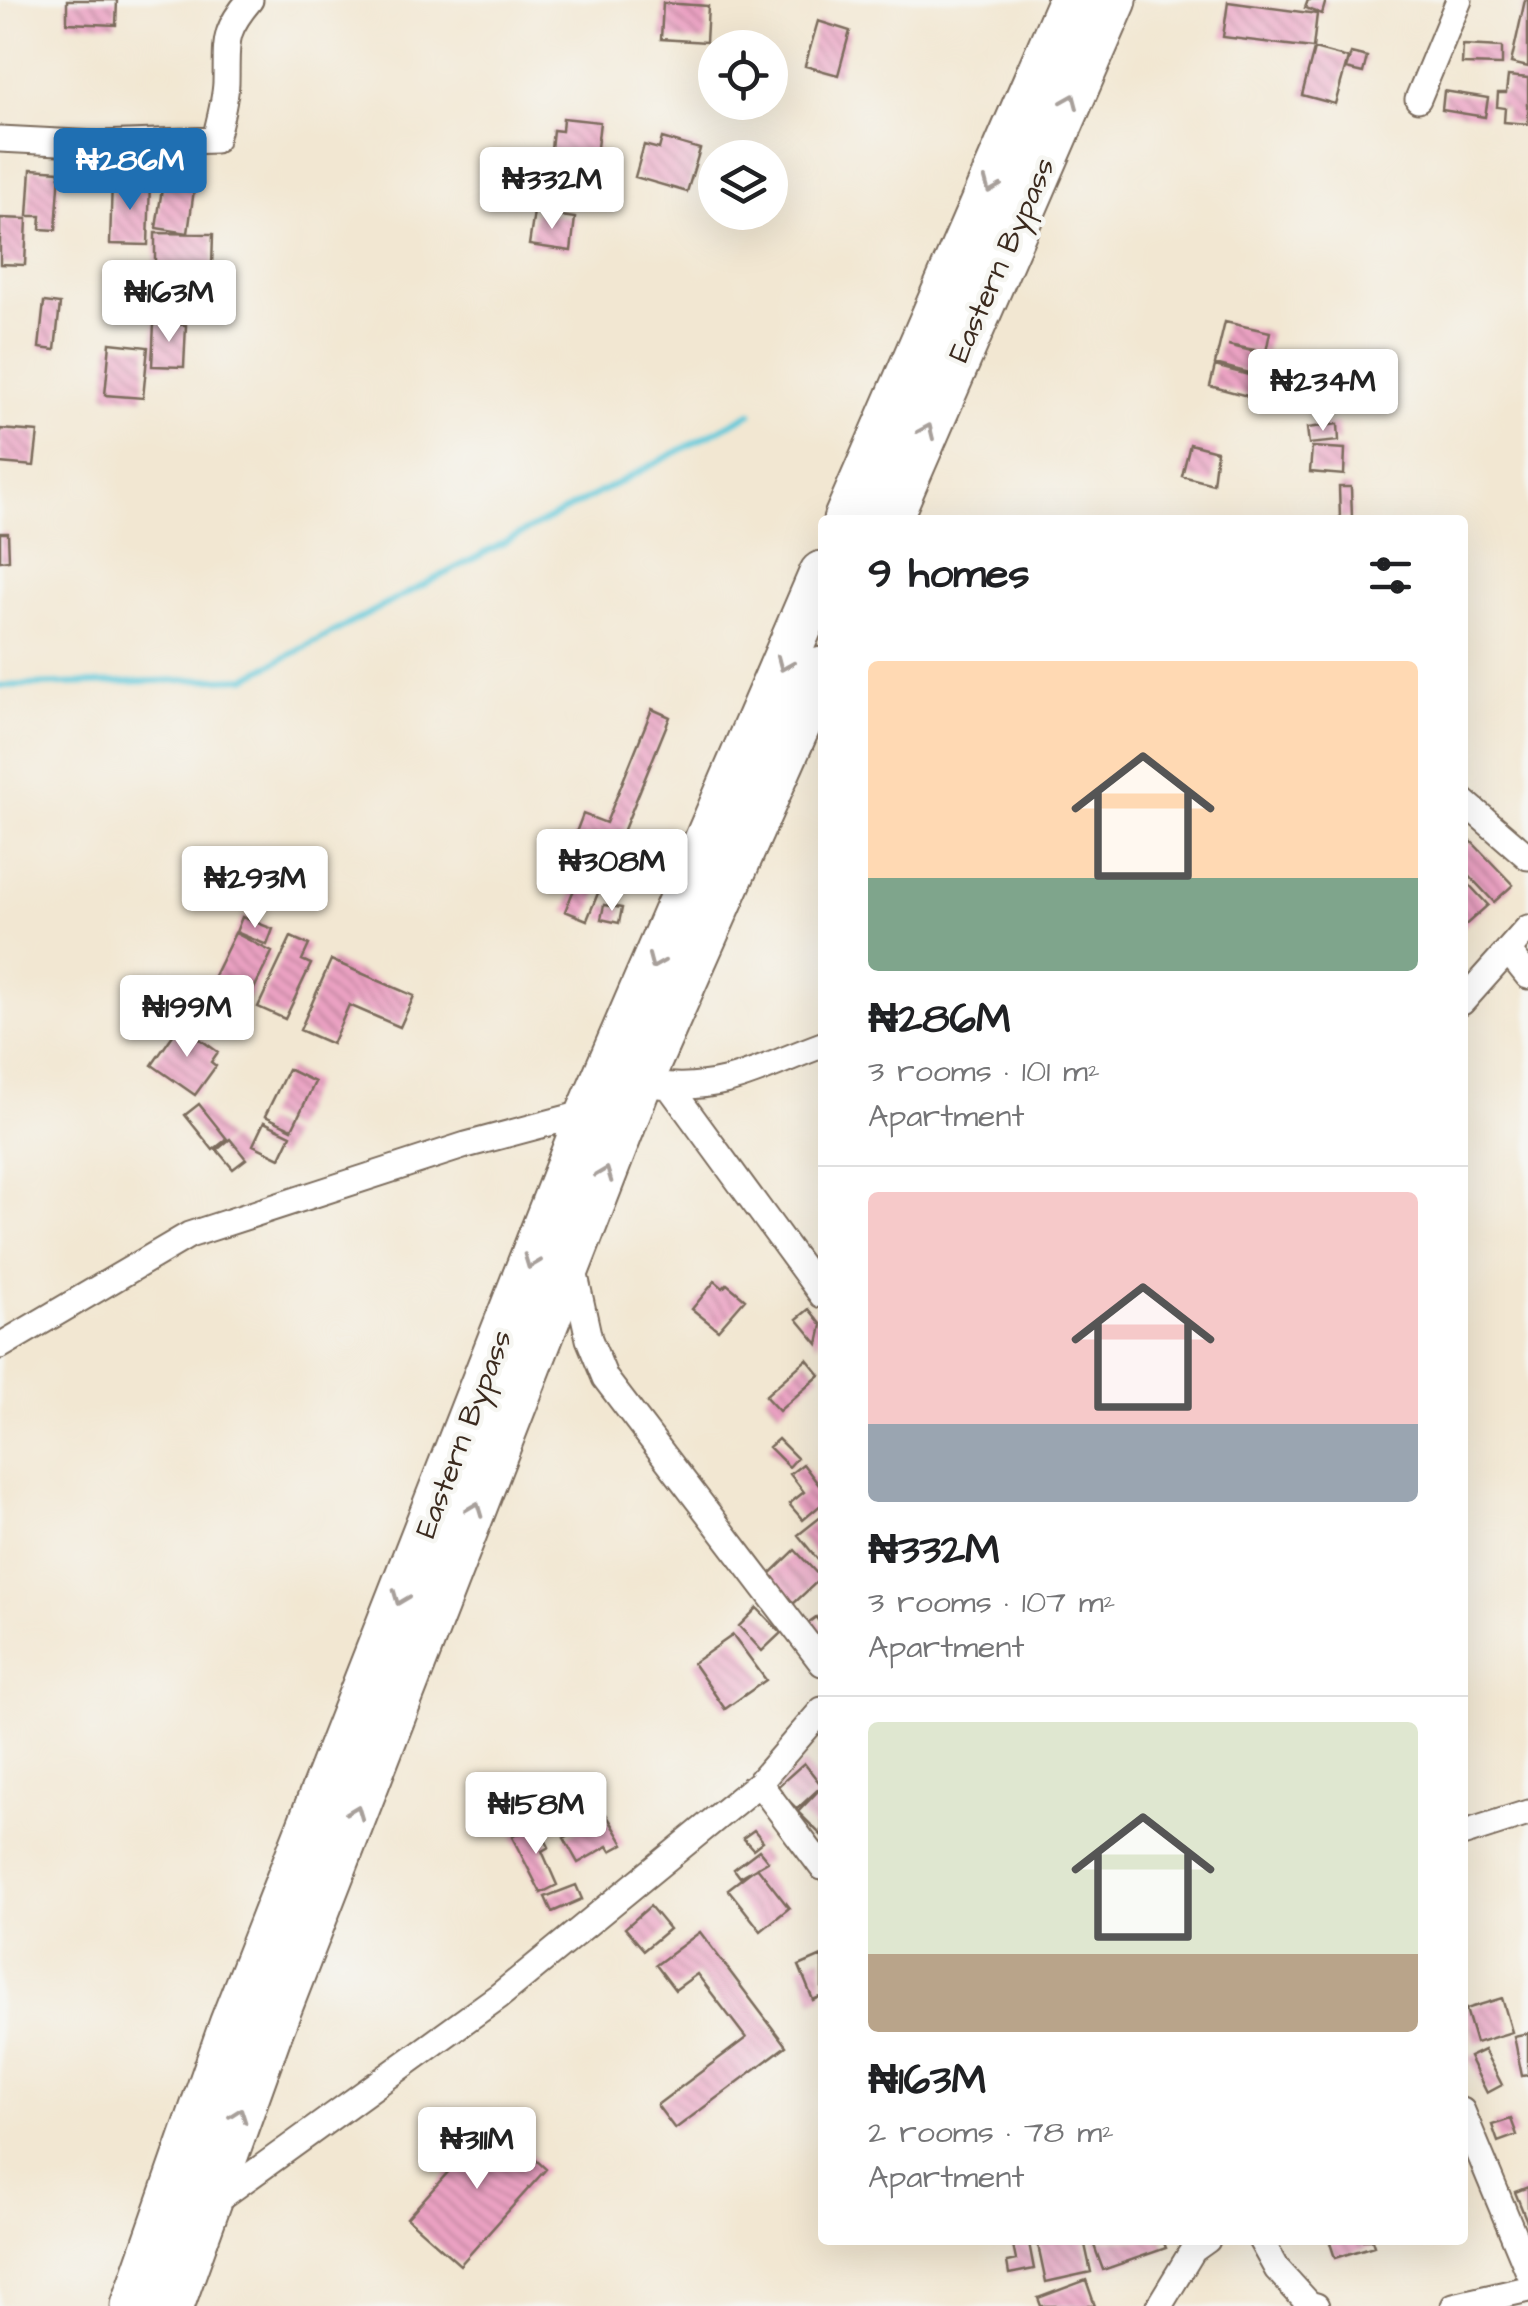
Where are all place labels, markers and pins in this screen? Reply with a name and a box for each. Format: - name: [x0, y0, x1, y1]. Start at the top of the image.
- pin: ₦286M: [60, 128, 200, 213]
- pin: ₦332M: [482, 147, 622, 232]
- pin: ₦163M: [99, 260, 239, 345]
- pin: ₦234M: [1253, 349, 1393, 434]
- pin: ₦308M: [542, 829, 682, 914]
- pin: ₦293M: [185, 846, 325, 931]
- pin: ₦199M: [117, 975, 257, 1060]
- pin: ₦158M: [466, 1772, 606, 1857]
- pin: ₦311M: [407, 2107, 547, 2192]

